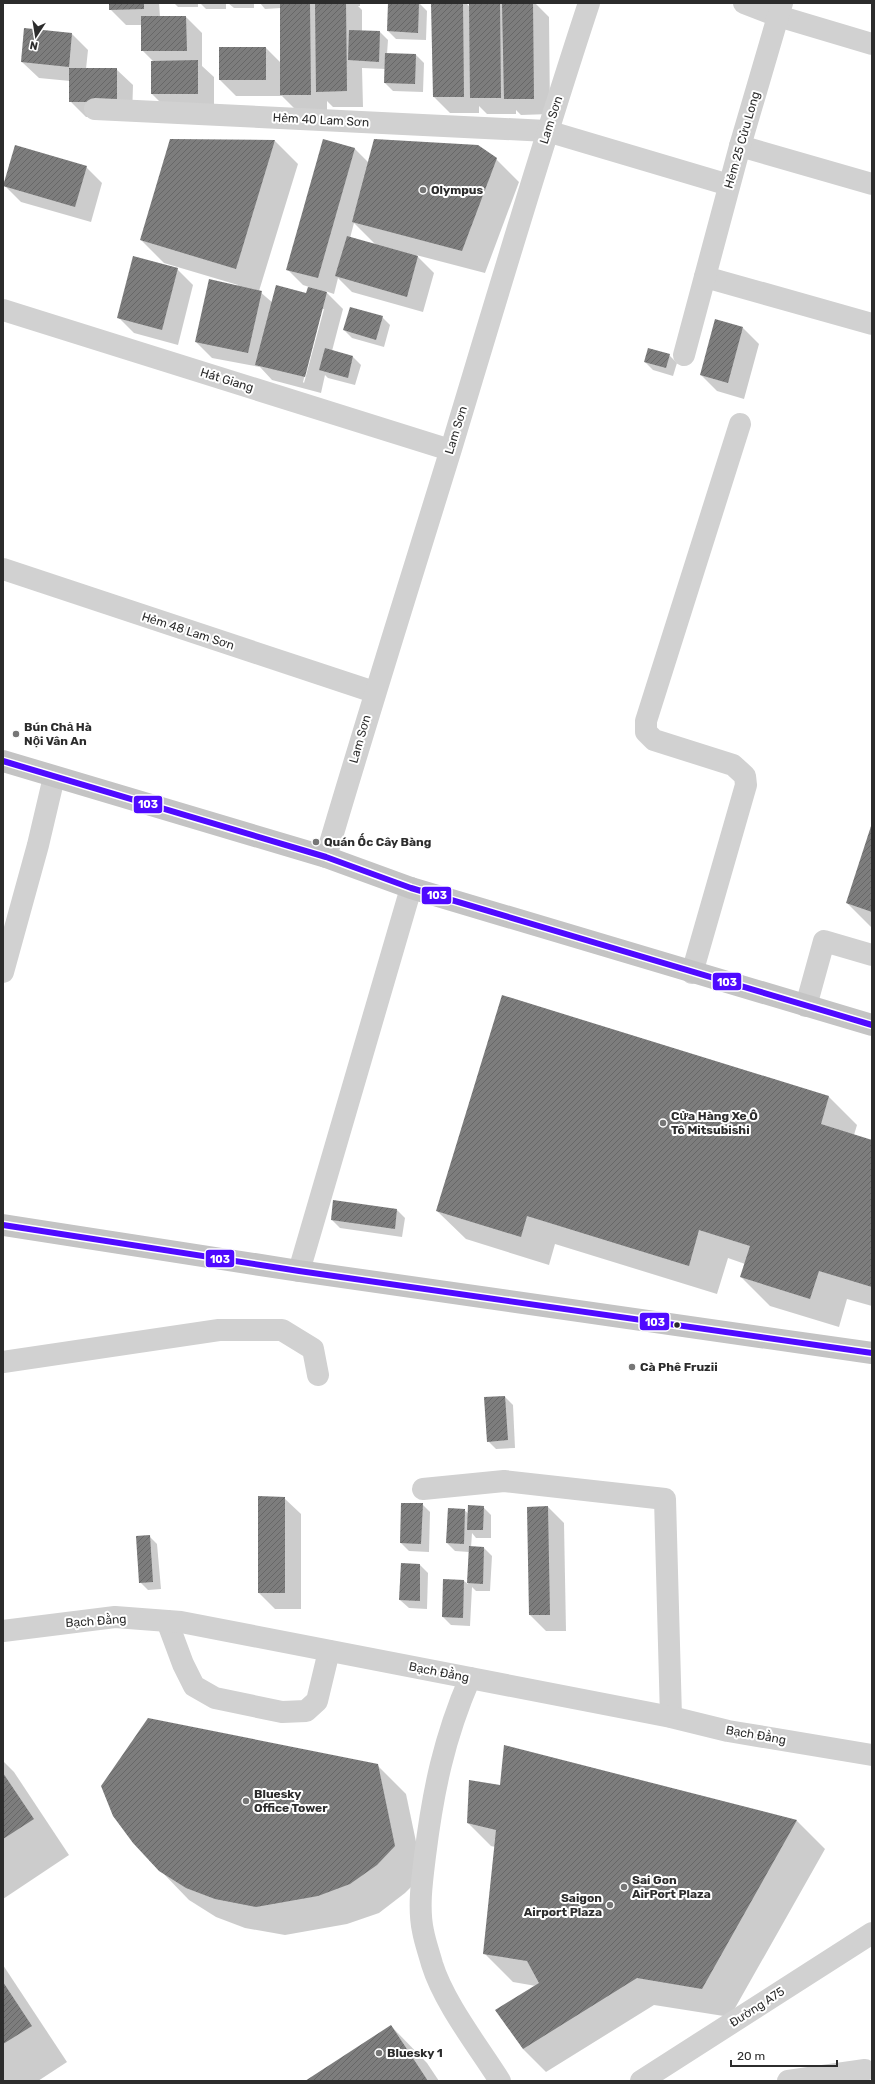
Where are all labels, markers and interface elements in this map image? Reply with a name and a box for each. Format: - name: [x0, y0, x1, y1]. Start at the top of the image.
- north arrow: [16, 16, 56, 56]
- text: N: [29, 38, 39, 52]
- street label: Hẻm 25 Cửu Long: [721, 90, 763, 190]
- street label: Lam Sơn: [537, 94, 565, 146]
- street label: Hẻm 40 Lam Sơn: [272, 110, 370, 130]
- place label: Olympus: [431, 183, 483, 197]
- marker: Olympus: [418, 185, 428, 195]
- street label: Hát Giang: [199, 365, 255, 395]
- street label: Lam Sơn: [442, 404, 470, 456]
- street label: Hẻm 48 Lam Sơn: [140, 609, 236, 653]
- street label: Lam Sơn: [346, 713, 374, 765]
- place label: Bún Chả Hà Nội Vân An: [24, 720, 92, 748]
- marker: Bún Chả Hà Nội Vân An: [11, 729, 21, 739]
- line badge: 103: [133, 795, 163, 814]
- text: 103: [138, 798, 158, 811]
- place label: Quán Ốc Cây Bàng: [324, 833, 431, 849]
- marker: Quán Ốc Cây Bàng: [311, 837, 321, 847]
- line badge: 103: [421, 886, 452, 905]
- text: 103: [427, 889, 447, 902]
- line badge: 103: [712, 972, 742, 991]
- text: 103: [717, 976, 737, 989]
- place label: Cửa Hàng Xe Ô Tô Mitsubishi: [671, 1109, 758, 1137]
- marker: Cửa Hàng Xe Ô Tô Mitsubishi: [658, 1118, 668, 1128]
- line badge: 103: [205, 1249, 235, 1268]
- text: 103: [210, 1253, 230, 1266]
- line badge: 103: [639, 1312, 670, 1331]
- text: 103: [645, 1316, 665, 1329]
- unlabelled marker: [672, 1320, 682, 1330]
- place label: Cà Phê Fruzii: [640, 1360, 718, 1374]
- marker: Cà Phê Fruzii: [627, 1362, 637, 1372]
- street label: Bạch Đằng: [65, 1611, 127, 1630]
- street label: Bạch Đằng: [408, 1659, 470, 1685]
- street label: Bạch Đằng: [725, 1722, 787, 1747]
- place label: Bluesky Office Tower: [254, 1787, 328, 1815]
- marker: Bluesky Office Tower: [241, 1796, 251, 1806]
- place label: Sai Gon AirPort Plaza: [632, 1873, 711, 1901]
- marker: Sai Gon AirPort Plaza: [619, 1882, 629, 1892]
- place label: Saigon Airport Plaza: [524, 1891, 602, 1919]
- marker: Saigon Airport Plaza: [605, 1900, 615, 1910]
- street label: Đường A75: [727, 1984, 787, 2030]
- scale bar: [731, 2042, 837, 2068]
- place label: Bluesky 1: [387, 2046, 443, 2060]
- marker: Bluesky 1: [374, 2048, 384, 2058]
- text: 20 m: [737, 2049, 765, 2063]

